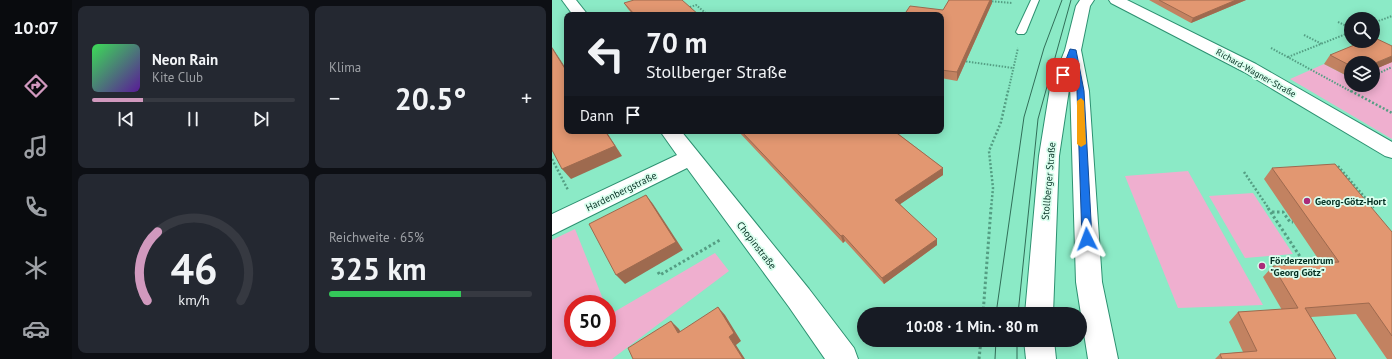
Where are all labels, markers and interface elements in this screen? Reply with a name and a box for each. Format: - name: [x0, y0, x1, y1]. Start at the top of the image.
- map controls: [1344, 12, 1380, 92]
- button: search: [1344, 12, 1380, 48]
- text: 10:07: [13, 16, 59, 39]
- text: 70 m: [646, 24, 707, 61]
- icon: left: [580, 28, 632, 80]
- street label: Richard-Wagner-Straße: [1214, 46, 1299, 99]
- text: Neon Rain: [152, 50, 218, 69]
- button: layers: [1344, 56, 1380, 92]
- pin: [1046, 58, 1080, 92]
- text: Klima: [329, 59, 361, 76]
- text: Stollberger Straße: [646, 60, 787, 83]
- icon: arrive: [1052, 64, 1074, 86]
- text: Kite Club: [152, 69, 203, 86]
- icon: directions: [22, 72, 50, 100]
- text: 20.5°: [395, 79, 466, 118]
- text: −: [329, 84, 340, 112]
- text: +: [521, 84, 532, 112]
- icon: arrive: [622, 104, 644, 126]
- text: Dann: [580, 106, 614, 125]
- icon: previous: [115, 108, 137, 130]
- icon: pause: [182, 108, 204, 130]
- icon: next: [250, 108, 272, 130]
- icon: music: [22, 133, 50, 161]
- street label: Stollberger Straße: [1039, 142, 1058, 221]
- street label: Hardenbergstraße: [584, 169, 659, 214]
- icon: phone: [22, 193, 50, 221]
- place label: Georg-Götz-Hort: [1315, 195, 1386, 208]
- marker: Georg-Götz-Hort: [1302, 196, 1312, 206]
- position arrow: [1066, 218, 1108, 260]
- street label: Chopinstraße: [734, 219, 779, 272]
- text: Reichweite · 65%: [329, 229, 424, 246]
- text: 46: [170, 242, 217, 295]
- text: 325 km: [329, 249, 427, 288]
- icon: climate: [22, 254, 50, 282]
- place label: Förderzentrum "Georg Götz": [1270, 254, 1333, 279]
- marker: Förderzentrum "Georg Götz": [1257, 261, 1267, 271]
- text: km/h: [178, 290, 209, 309]
- speed limit sign: 50: [564, 295, 616, 347]
- icon: car: [22, 315, 50, 343]
- text: 10:08 · 1 Min. · 80 m: [906, 317, 1038, 336]

